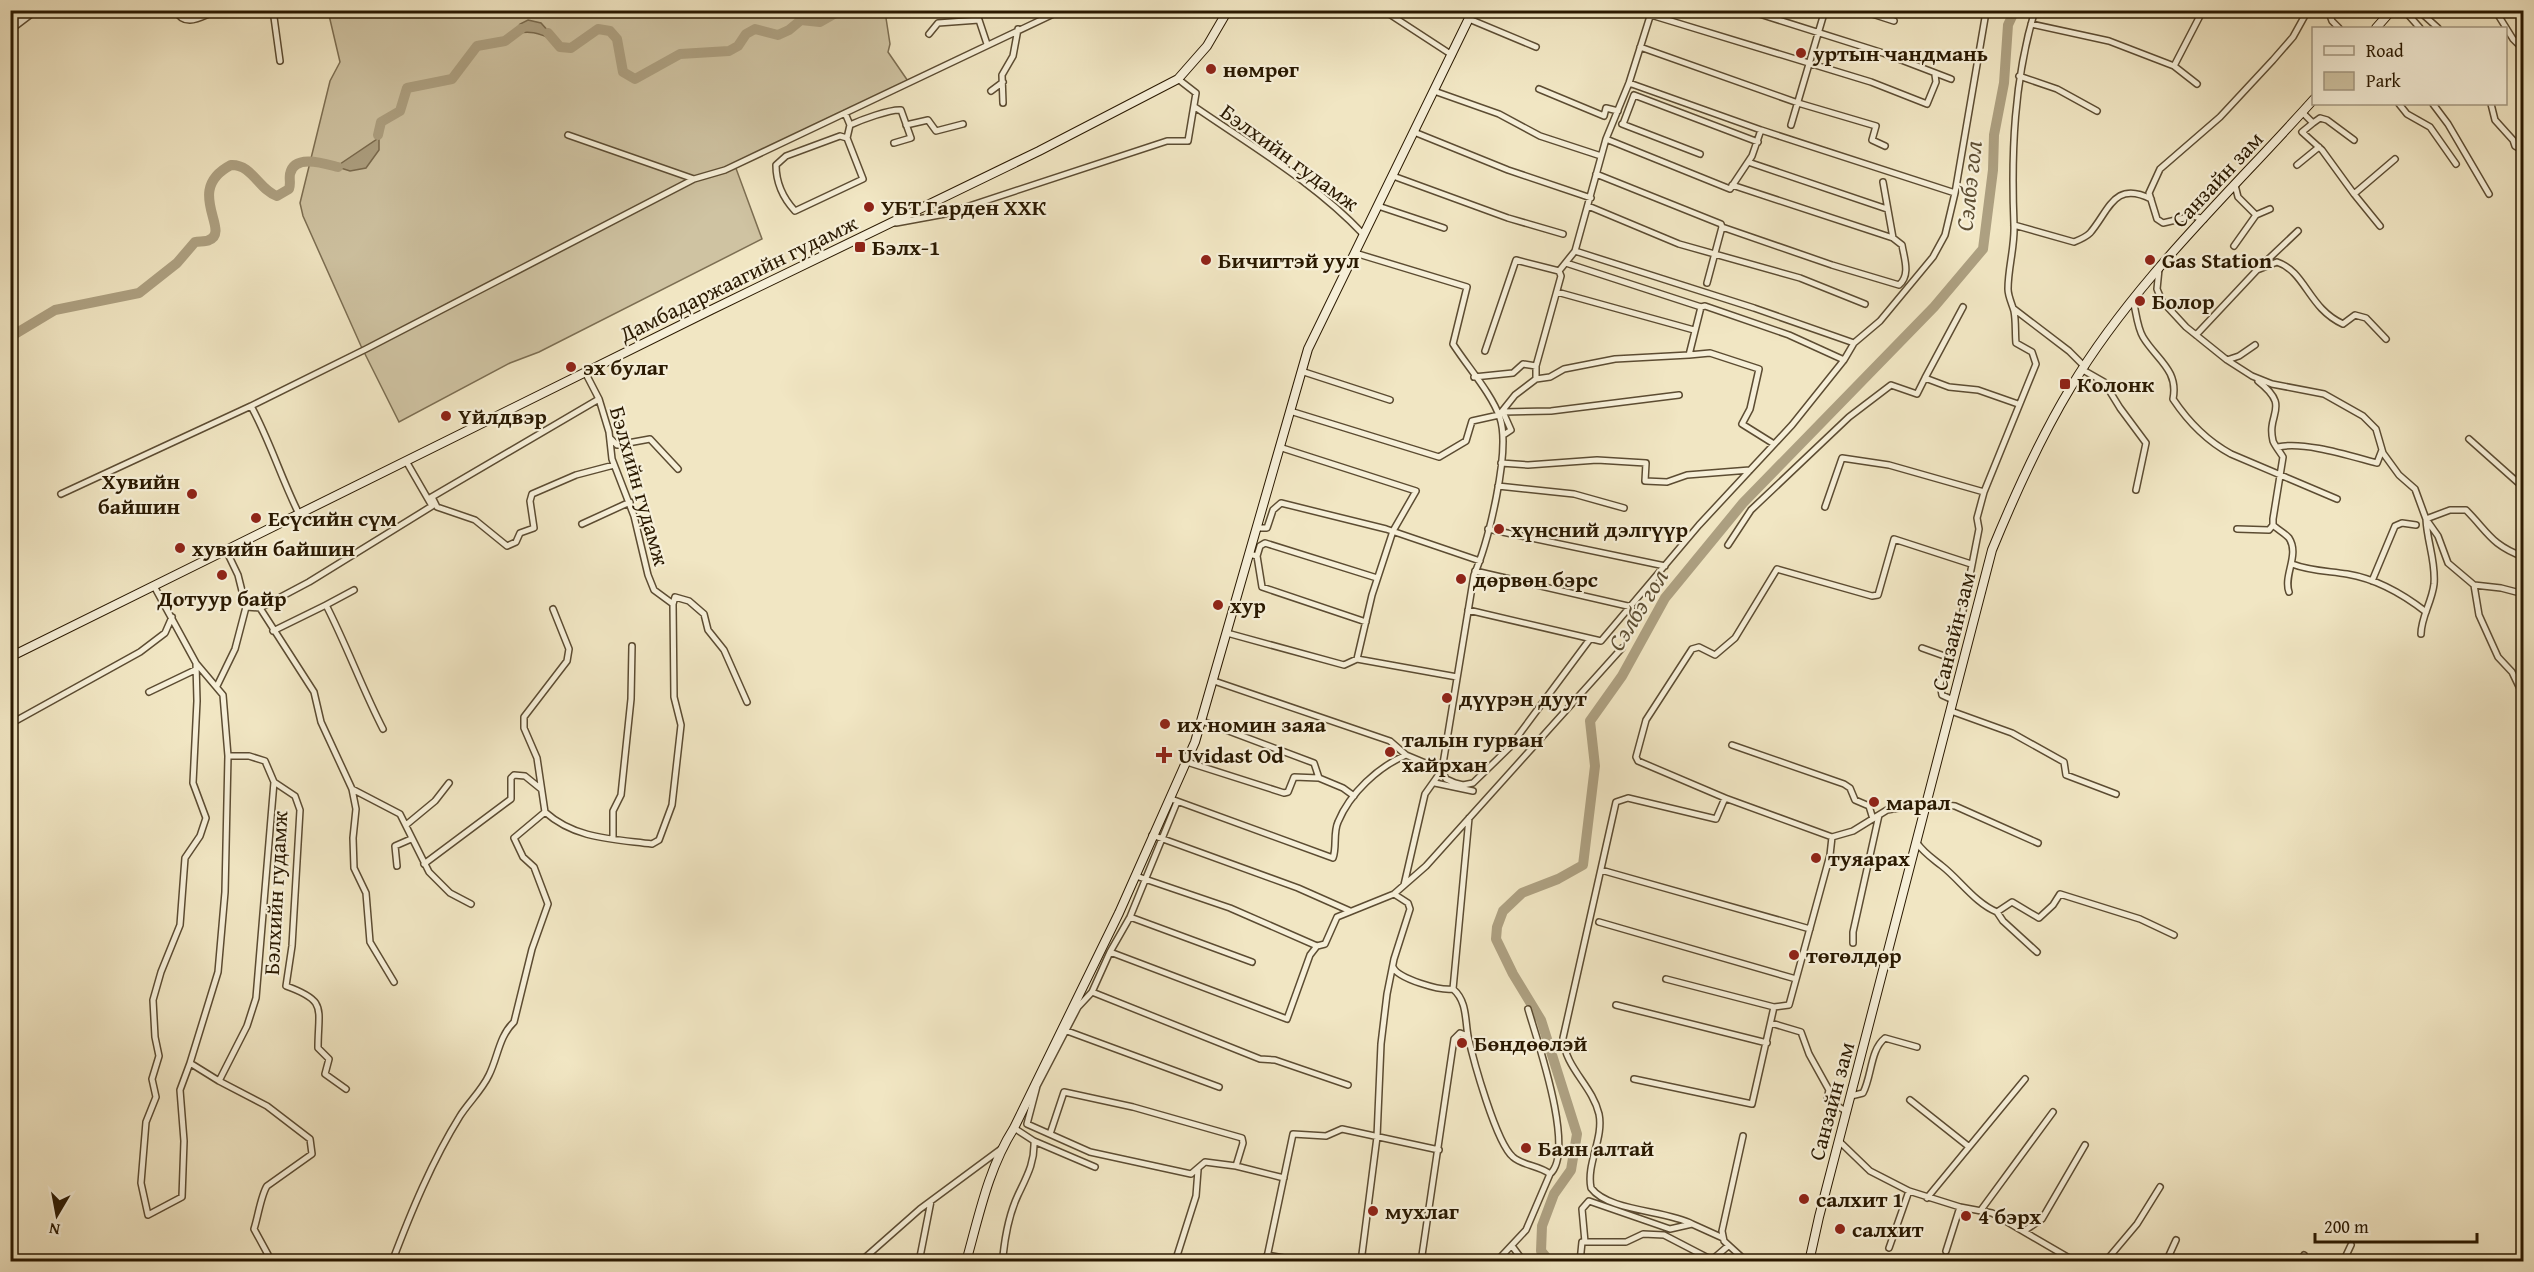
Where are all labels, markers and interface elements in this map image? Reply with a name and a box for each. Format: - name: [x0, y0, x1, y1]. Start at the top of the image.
- legend: [2312, 27, 2507, 105]
- place label: уртын чандмань: [1812, 37, 1988, 69]
- text: Road: [2366, 37, 2404, 64]
- marker: уртын чандмань: [1794, 46, 1808, 60]
- place label: нөмрөг: [1223, 53, 1299, 85]
- marker: нөмрөг: [1204, 62, 1218, 76]
- text: Park: [2366, 67, 2402, 94]
- street label: Бэлхийн гудамж: [1214, 96, 1367, 219]
- street label: Санзайн зам: [2164, 123, 2270, 234]
- water label: Сэлбэ гол: [1946, 138, 1991, 233]
- place label: УБТ Гарден ХХК: [881, 191, 1047, 223]
- marker: УБТ Гарден ХХК: [862, 200, 876, 214]
- street label: Дамбадаржаагийн гудамж: [613, 206, 863, 350]
- place label: Бэлх-1: [872, 231, 940, 263]
- marker: Бэлх-1: [853, 240, 867, 254]
- place label: Бичигтэй уул: [1218, 244, 1360, 276]
- place label: Gas Station: [2162, 244, 2272, 276]
- marker: Бичигтэй уул: [1199, 253, 1213, 267]
- marker: Gas Station: [2143, 253, 2157, 267]
- place label: Болор: [2152, 285, 2214, 317]
- marker: Болор: [2133, 294, 2147, 308]
- place label: эх булаг: [583, 351, 668, 383]
- marker: эх булаг: [564, 360, 578, 374]
- place label: Колонк: [2077, 368, 2155, 400]
- marker: Колонк: [2058, 377, 2072, 391]
- place label: Үйлдвэр: [458, 400, 547, 432]
- street label: Бэлхийн гудамж: [602, 402, 678, 570]
- marker: Үйлдвэр: [439, 409, 453, 423]
- place label: Хувийн байшин: [98, 465, 180, 522]
- marker: Хувийн байшин: [185, 487, 199, 501]
- place label: Есүсийн сүм: [268, 502, 397, 534]
- marker: Есүсийн сүм: [249, 511, 263, 525]
- place label: хүнсний дэлгүүр: [1511, 513, 1688, 545]
- marker: хүнсний дэлгүүр: [1492, 522, 1506, 536]
- place label: хувийн байшин: [192, 532, 355, 564]
- marker: хувийн байшин: [173, 541, 187, 555]
- water label: Сэлбэ гол: [1599, 562, 1677, 657]
- place label: дөрвөн бэрс: [1473, 563, 1598, 595]
- marker: Дотуур байр: [215, 568, 229, 582]
- street label: Санзайн зам: [1923, 568, 1983, 694]
- marker: дөрвөн бэрс: [1454, 572, 1468, 586]
- place label: Дотуур байр: [157, 582, 286, 614]
- place label: хур: [1230, 589, 1266, 621]
- marker: хур: [1211, 598, 1225, 612]
- place label: дүүрэн дуут: [1459, 682, 1587, 714]
- marker: дүүрэн дуут: [1440, 691, 1454, 705]
- place label: их номин заяа: [1177, 708, 1327, 740]
- marker: их номин заяа: [1158, 717, 1172, 731]
- place label: талын гурван хайрхан: [1402, 723, 1544, 780]
- place label: Uvidast Od: [1178, 739, 1284, 771]
- marker: талын гурван хайрхан: [1383, 745, 1397, 759]
- marker: Uvidast Od: [1155, 746, 1173, 764]
- place label: марал: [1886, 786, 1951, 818]
- marker: марал: [1867, 795, 1881, 809]
- street label: Бэлхийн гудамж: [255, 809, 295, 976]
- place label: туяарах: [1828, 842, 1910, 874]
- marker: туяарах: [1809, 851, 1823, 865]
- place label: төгөлдөр: [1806, 939, 1902, 971]
- marker: төгөлдөр: [1787, 948, 1801, 962]
- place label: Бөндөөлэй: [1474, 1027, 1587, 1059]
- marker: Бөндөөлэй: [1455, 1036, 1469, 1050]
- street label: Санзайн зам: [1800, 1038, 1862, 1164]
- place label: Баян алтай: [1538, 1132, 1654, 1164]
- marker: Баян алтай: [1519, 1141, 1533, 1155]
- place label: салхит 1: [1816, 1183, 1904, 1215]
- north arrow: [27, 1185, 87, 1245]
- marker: салхит 1: [1797, 1192, 1811, 1206]
- place label: мухлаг: [1385, 1195, 1459, 1227]
- place label: 4 бэрх: [1978, 1200, 2042, 1232]
- marker: мухлаг: [1366, 1204, 1380, 1218]
- scale bar: [2315, 1206, 2477, 1244]
- marker: 4 бэрх: [1959, 1209, 1973, 1223]
- place label: салхит: [1852, 1213, 1924, 1245]
- text: 200 m: [2324, 1213, 2369, 1240]
- text: N: [47, 1217, 62, 1243]
- marker: салхит: [1833, 1222, 1847, 1236]

